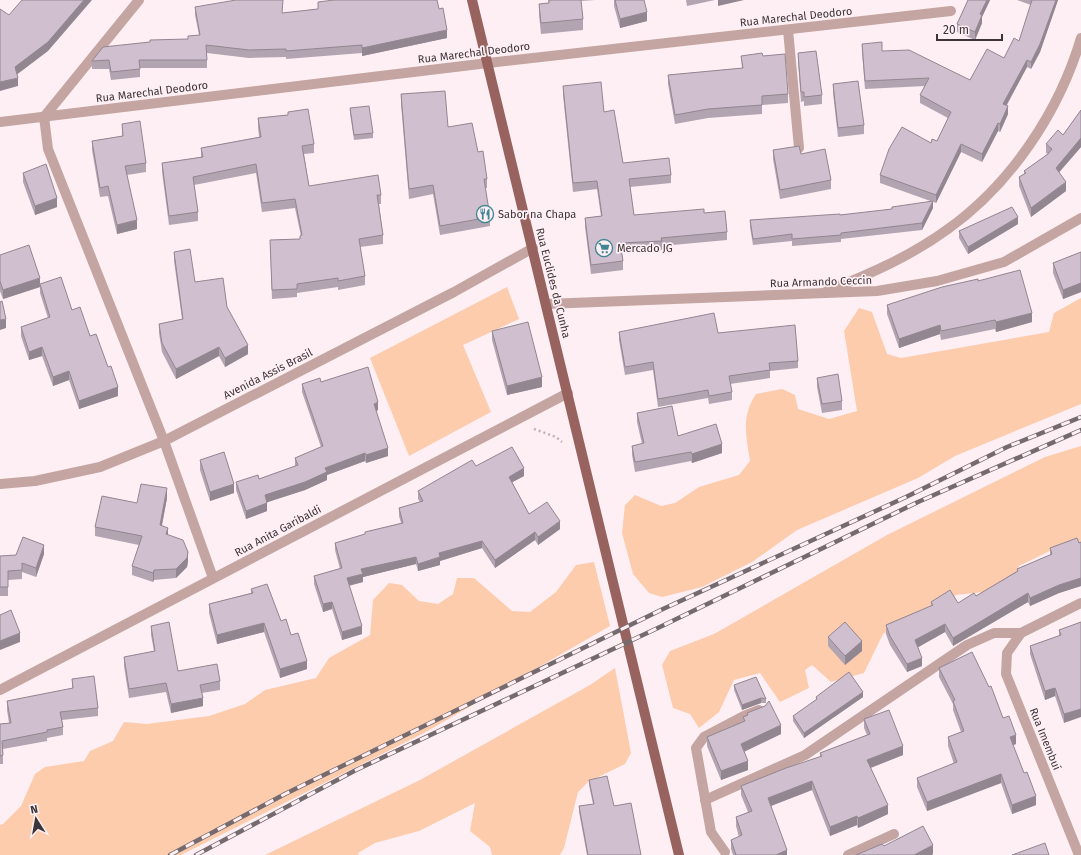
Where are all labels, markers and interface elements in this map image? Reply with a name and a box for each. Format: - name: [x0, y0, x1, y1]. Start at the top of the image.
- street label: Rua Marechal Deodoro: [739, 5, 853, 29]
- scale bar: [937, 16, 1002, 42]
- text: 20 m: [943, 23, 969, 37]
- street label: Rua Marechal Deodoro: [417, 40, 531, 66]
- street label: Rua Marechal Deodoro: [95, 79, 209, 105]
- restaurant icon: Sabor na Chapa: [475, 204, 495, 224]
- place label: Sabor na Chapa: [498, 208, 576, 221]
- street label: Rua Euclides da Cunha: [533, 227, 573, 339]
- supermarket icon: Mercado JG: [594, 238, 614, 258]
- place label: Mercado JG: [617, 242, 673, 255]
- street label: Rua Armando Ceccin: [770, 274, 872, 290]
- street label: Avenida Assis Brasil: [221, 346, 315, 402]
- street label: Rua Anita Garibaldi: [233, 503, 323, 559]
- street label: Rua Imembuí: [1027, 706, 1063, 772]
- north arrow: [16, 799, 56, 839]
- text: N: [29, 803, 39, 817]

